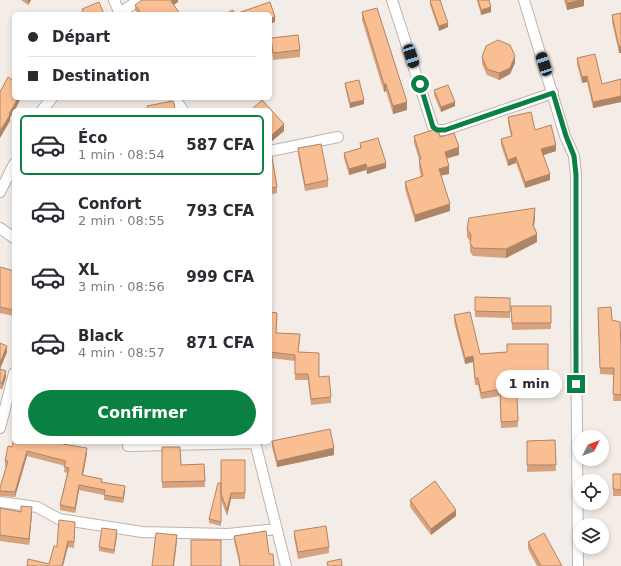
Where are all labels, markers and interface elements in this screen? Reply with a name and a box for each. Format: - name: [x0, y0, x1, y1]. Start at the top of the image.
- text: Départ: [52, 28, 110, 46]
- car: [402, 43, 420, 69]
- car: [535, 51, 553, 77]
- text: Destination: [52, 67, 150, 85]
- route start: [411, 75, 429, 93]
- icon: car: [30, 127, 66, 163]
- text: Éco: [78, 129, 107, 147]
- text: 587 CFA: [186, 136, 254, 154]
- text: 1 min · 08:54: [78, 147, 165, 162]
- icon: car: [30, 193, 66, 229]
- text: Confort: [78, 195, 141, 213]
- text: 793 CFA: [186, 202, 254, 220]
- text: 2 min · 08:55: [78, 213, 165, 228]
- icon: car: [30, 259, 66, 295]
- text: XL: [78, 261, 99, 279]
- text: 999 CFA: [186, 268, 254, 286]
- text: 3 min · 08:56: [78, 279, 165, 294]
- icon: car: [30, 325, 66, 361]
- text: Black: [78, 327, 124, 345]
- text: 871 CFA: [186, 334, 254, 352]
- text: 4 min · 08:57: [78, 345, 165, 360]
- callout: 1 min: [496, 370, 562, 398]
- route end: [567, 375, 585, 393]
- text: 1 min: [509, 376, 549, 391]
- button: Confirmer: [28, 390, 256, 436]
- north arrow: [573, 430, 609, 466]
- map controls: [573, 430, 609, 554]
- button: locate: [573, 474, 609, 510]
- button: layers: [573, 518, 609, 554]

